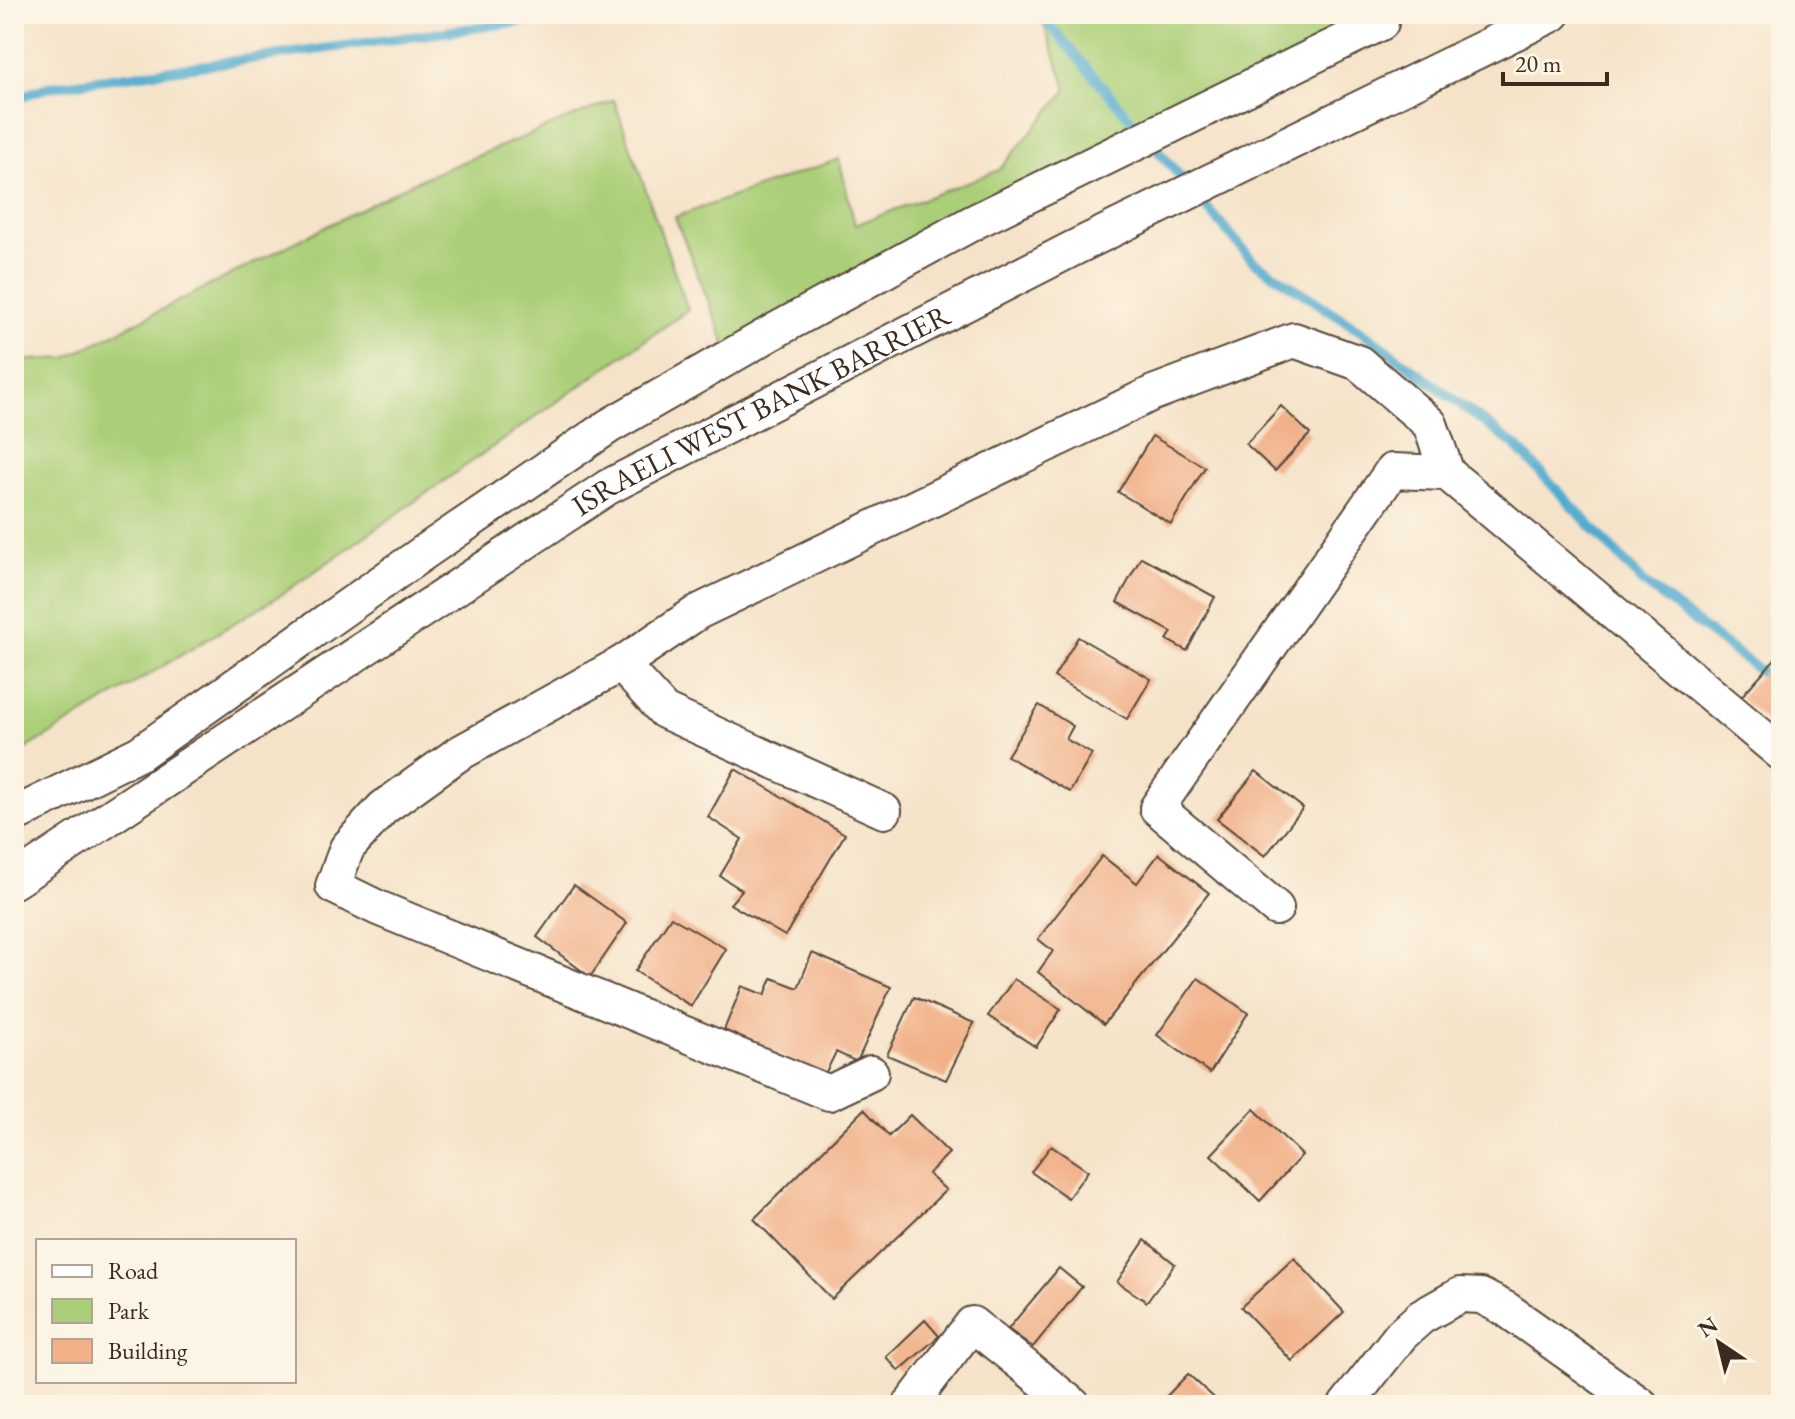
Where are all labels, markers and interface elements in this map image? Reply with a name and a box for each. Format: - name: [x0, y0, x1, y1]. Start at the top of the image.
- scale bar: [1503, 36, 1607, 86]
- text: 20 m: [1515, 48, 1562, 79]
- street label: ISRAELI WEST BANK BARRIER: [564, 295, 957, 525]
- legend: [36, 1239, 296, 1383]
- text: Road: [108, 1255, 159, 1286]
- text: Park: [108, 1295, 150, 1326]
- north arrow: [1679, 1303, 1759, 1383]
- text: N: [1692, 1310, 1724, 1344]
- text: Building: [108, 1335, 188, 1366]

